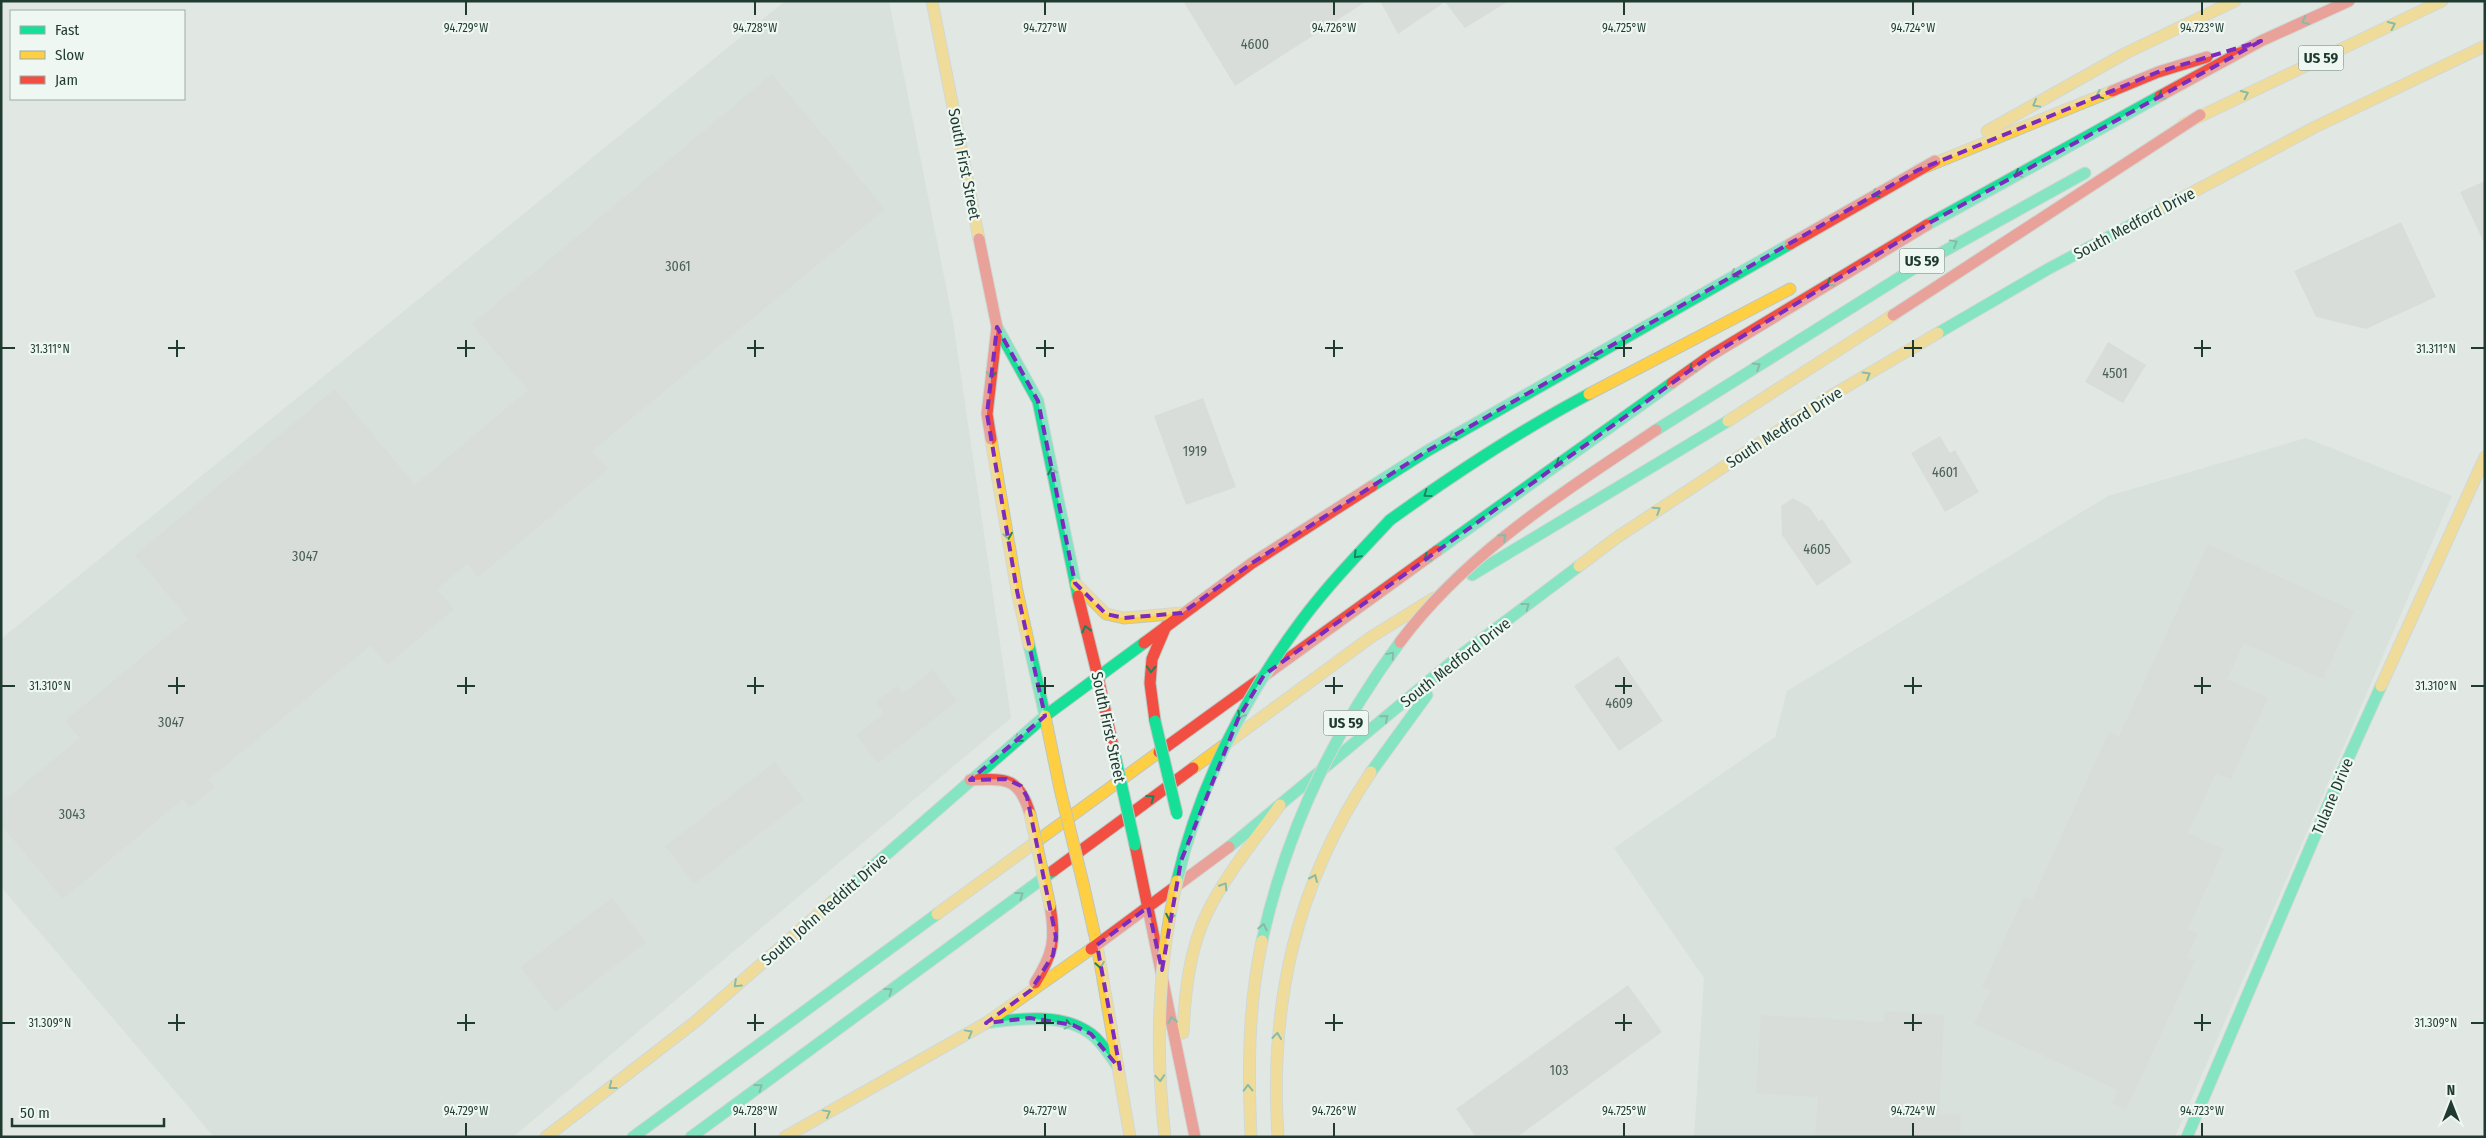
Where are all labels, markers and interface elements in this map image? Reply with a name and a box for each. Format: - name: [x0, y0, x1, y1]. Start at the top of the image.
- legend: [10, 10, 185, 100]
- one-way arrow: [2301, 15, 2310, 26]
- text: Fast: [55, 21, 79, 39]
- text: 94.729°W: [444, 21, 488, 35]
- text: 94.728°W: [733, 21, 777, 35]
- text: 94.727°W: [1023, 21, 1067, 35]
- text: 94.726°W: [1312, 21, 1356, 35]
- text: 94.725°W: [1602, 21, 1646, 35]
- text: 94.724°W: [1891, 21, 1935, 35]
- text: 94.723°W: [2180, 21, 2224, 35]
- one-way arrow: [2386, 21, 2395, 31]
- house number: 4600: [1241, 36, 1269, 53]
- text: Slow: [55, 46, 84, 64]
- road number: US 59: [2298, 46, 2344, 70]
- text: Jam: [55, 71, 78, 89]
- one-way arrow: [2095, 89, 2104, 100]
- one-way arrow: [2157, 90, 2166, 100]
- one-way arrow: [2239, 91, 2248, 101]
- one-way arrow: [2033, 97, 2042, 107]
- street label: South First Street: [944, 107, 985, 222]
- one-way arrow: [2015, 168, 2024, 178]
- street label: South Medford Drive: [2070, 183, 2198, 263]
- one-way arrow: [1872, 188, 1881, 198]
- one-way arrow: [1948, 240, 1957, 250]
- road number: US 59: [1900, 248, 1944, 274]
- house number: 3061: [665, 258, 691, 275]
- one-way arrow: [1730, 268, 1739, 278]
- one-way arrow: [1826, 277, 1835, 287]
- text: 31.311°N: [30, 342, 70, 356]
- text: 31.311°N: [2416, 342, 2456, 356]
- one-way arrow: [1590, 350, 1599, 360]
- one-way arrow: [1688, 363, 1697, 372]
- one-way arrow: [1751, 363, 1760, 373]
- house number: 4501: [2102, 365, 2128, 382]
- one-way arrow: [1861, 371, 1870, 381]
- one-way arrow: [986, 372, 997, 380]
- street label: South Medford Drive: [1723, 383, 1846, 472]
- one-way arrow: [1449, 430, 1458, 440]
- house number: 1919: [1183, 443, 1207, 460]
- one-way arrow: [1555, 457, 1565, 466]
- house number: 4601: [1932, 464, 1958, 481]
- one-way arrow: [1047, 466, 1058, 475]
- one-way arrow: [1423, 488, 1433, 497]
- one-way arrow: [1652, 507, 1661, 517]
- one-way arrow: [1002, 532, 1012, 540]
- one-way arrow: [1497, 534, 1506, 543]
- house number: 4605: [1803, 541, 1831, 558]
- house number: 3047: [292, 548, 318, 565]
- one-way arrow: [1353, 550, 1362, 559]
- one-way arrow: [1423, 552, 1433, 561]
- one-way arrow: [1520, 603, 1530, 612]
- street label: South Medford Drive: [1396, 613, 1514, 711]
- one-way arrow: [1081, 625, 1092, 634]
- one-way arrow: [1385, 652, 1393, 661]
- one-way arrow: [1146, 665, 1157, 673]
- street label: South First Street: [1087, 670, 1130, 785]
- text: 31.310°N: [29, 679, 71, 693]
- text: 31.310°N: [2415, 679, 2457, 693]
- house number: 4609: [1605, 695, 1633, 712]
- one-way arrow: [1237, 710, 1247, 719]
- road number: US 59: [1324, 710, 1368, 736]
- house number: 3047: [158, 714, 184, 731]
- one-way arrow: [1379, 714, 1388, 723]
- one-way arrow: [1015, 733, 1024, 742]
- street label: Tulane Drive: [2308, 755, 2357, 837]
- one-way arrow: [1145, 795, 1155, 804]
- house number: 3043: [59, 806, 85, 823]
- street label: South John Redditt Drive: [757, 849, 891, 969]
- one-way arrow: [1308, 874, 1319, 883]
- one-way arrow: [1217, 883, 1227, 892]
- one-way arrow: [1014, 892, 1023, 900]
- one-way arrow: [1166, 913, 1176, 921]
- one-way arrow: [1257, 922, 1268, 931]
- one-way arrow: [1095, 961, 1105, 970]
- one-way arrow: [734, 978, 743, 987]
- one-way arrow: [884, 988, 893, 997]
- text: 31.309°N: [29, 1016, 71, 1030]
- one-way arrow: [1167, 1016, 1178, 1025]
- text: 31.309°N: [2415, 1016, 2457, 1030]
- one-way arrow: [1064, 1019, 1073, 1030]
- one-way arrow: [963, 1029, 972, 1039]
- one-way arrow: [1271, 1031, 1282, 1039]
- house number: 103: [1550, 1062, 1568, 1079]
- one-way arrow: [1155, 1075, 1166, 1083]
- north arrow: [2426, 1078, 2476, 1128]
- one-way arrow: [609, 1081, 618, 1089]
- text: N: [2447, 1082, 2455, 1099]
- one-way arrow: [753, 1084, 763, 1093]
- one-way arrow: [1243, 1084, 1253, 1092]
- scale bar: [12, 1096, 165, 1128]
- text: 50 m: [20, 1104, 50, 1122]
- text: 94.729°W: [444, 1104, 488, 1118]
- text: 94.728°W: [733, 1104, 777, 1118]
- text: 94.727°W: [1023, 1104, 1067, 1118]
- text: 94.726°W: [1312, 1104, 1356, 1118]
- text: 94.725°W: [1602, 1104, 1646, 1118]
- text: 94.724°W: [1891, 1104, 1935, 1118]
- text: 94.723°W: [2180, 1104, 2224, 1118]
- one-way arrow: [822, 1109, 831, 1119]

